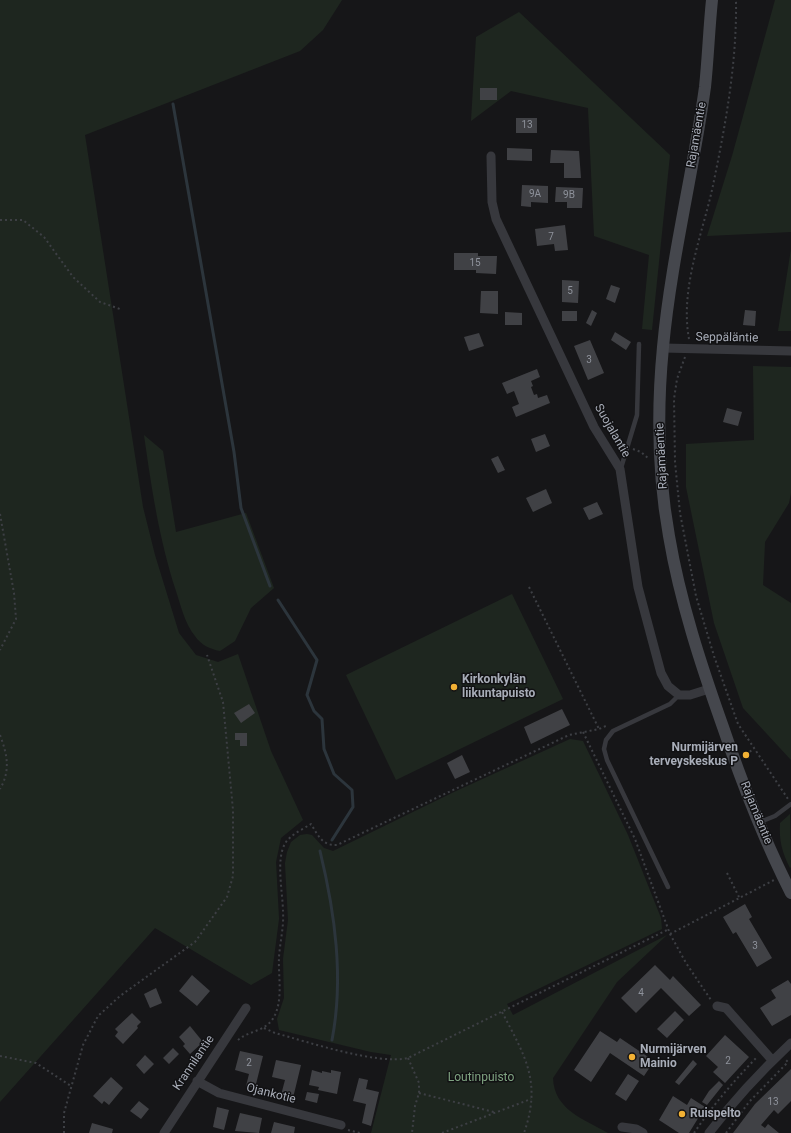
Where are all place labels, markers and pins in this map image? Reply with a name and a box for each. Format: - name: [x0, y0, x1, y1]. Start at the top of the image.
- place label: Kirkonkylän liikuntapuisto: [462, 673, 535, 701]
- marker: Kirkonkylän liikuntapuisto: [449, 682, 459, 692]
- place label: Nurmijärven terveyskeskus P: [649, 741, 738, 769]
- marker: Nurmijärven terveyskeskus P: [741, 750, 751, 760]
- place label: Nurmijärven Mainio: [640, 1043, 706, 1071]
- marker: Nurmijärven Mainio: [627, 1052, 637, 1062]
- place label: Ruispelto: [690, 1107, 741, 1121]
- marker: Ruispelto: [677, 1109, 687, 1119]

